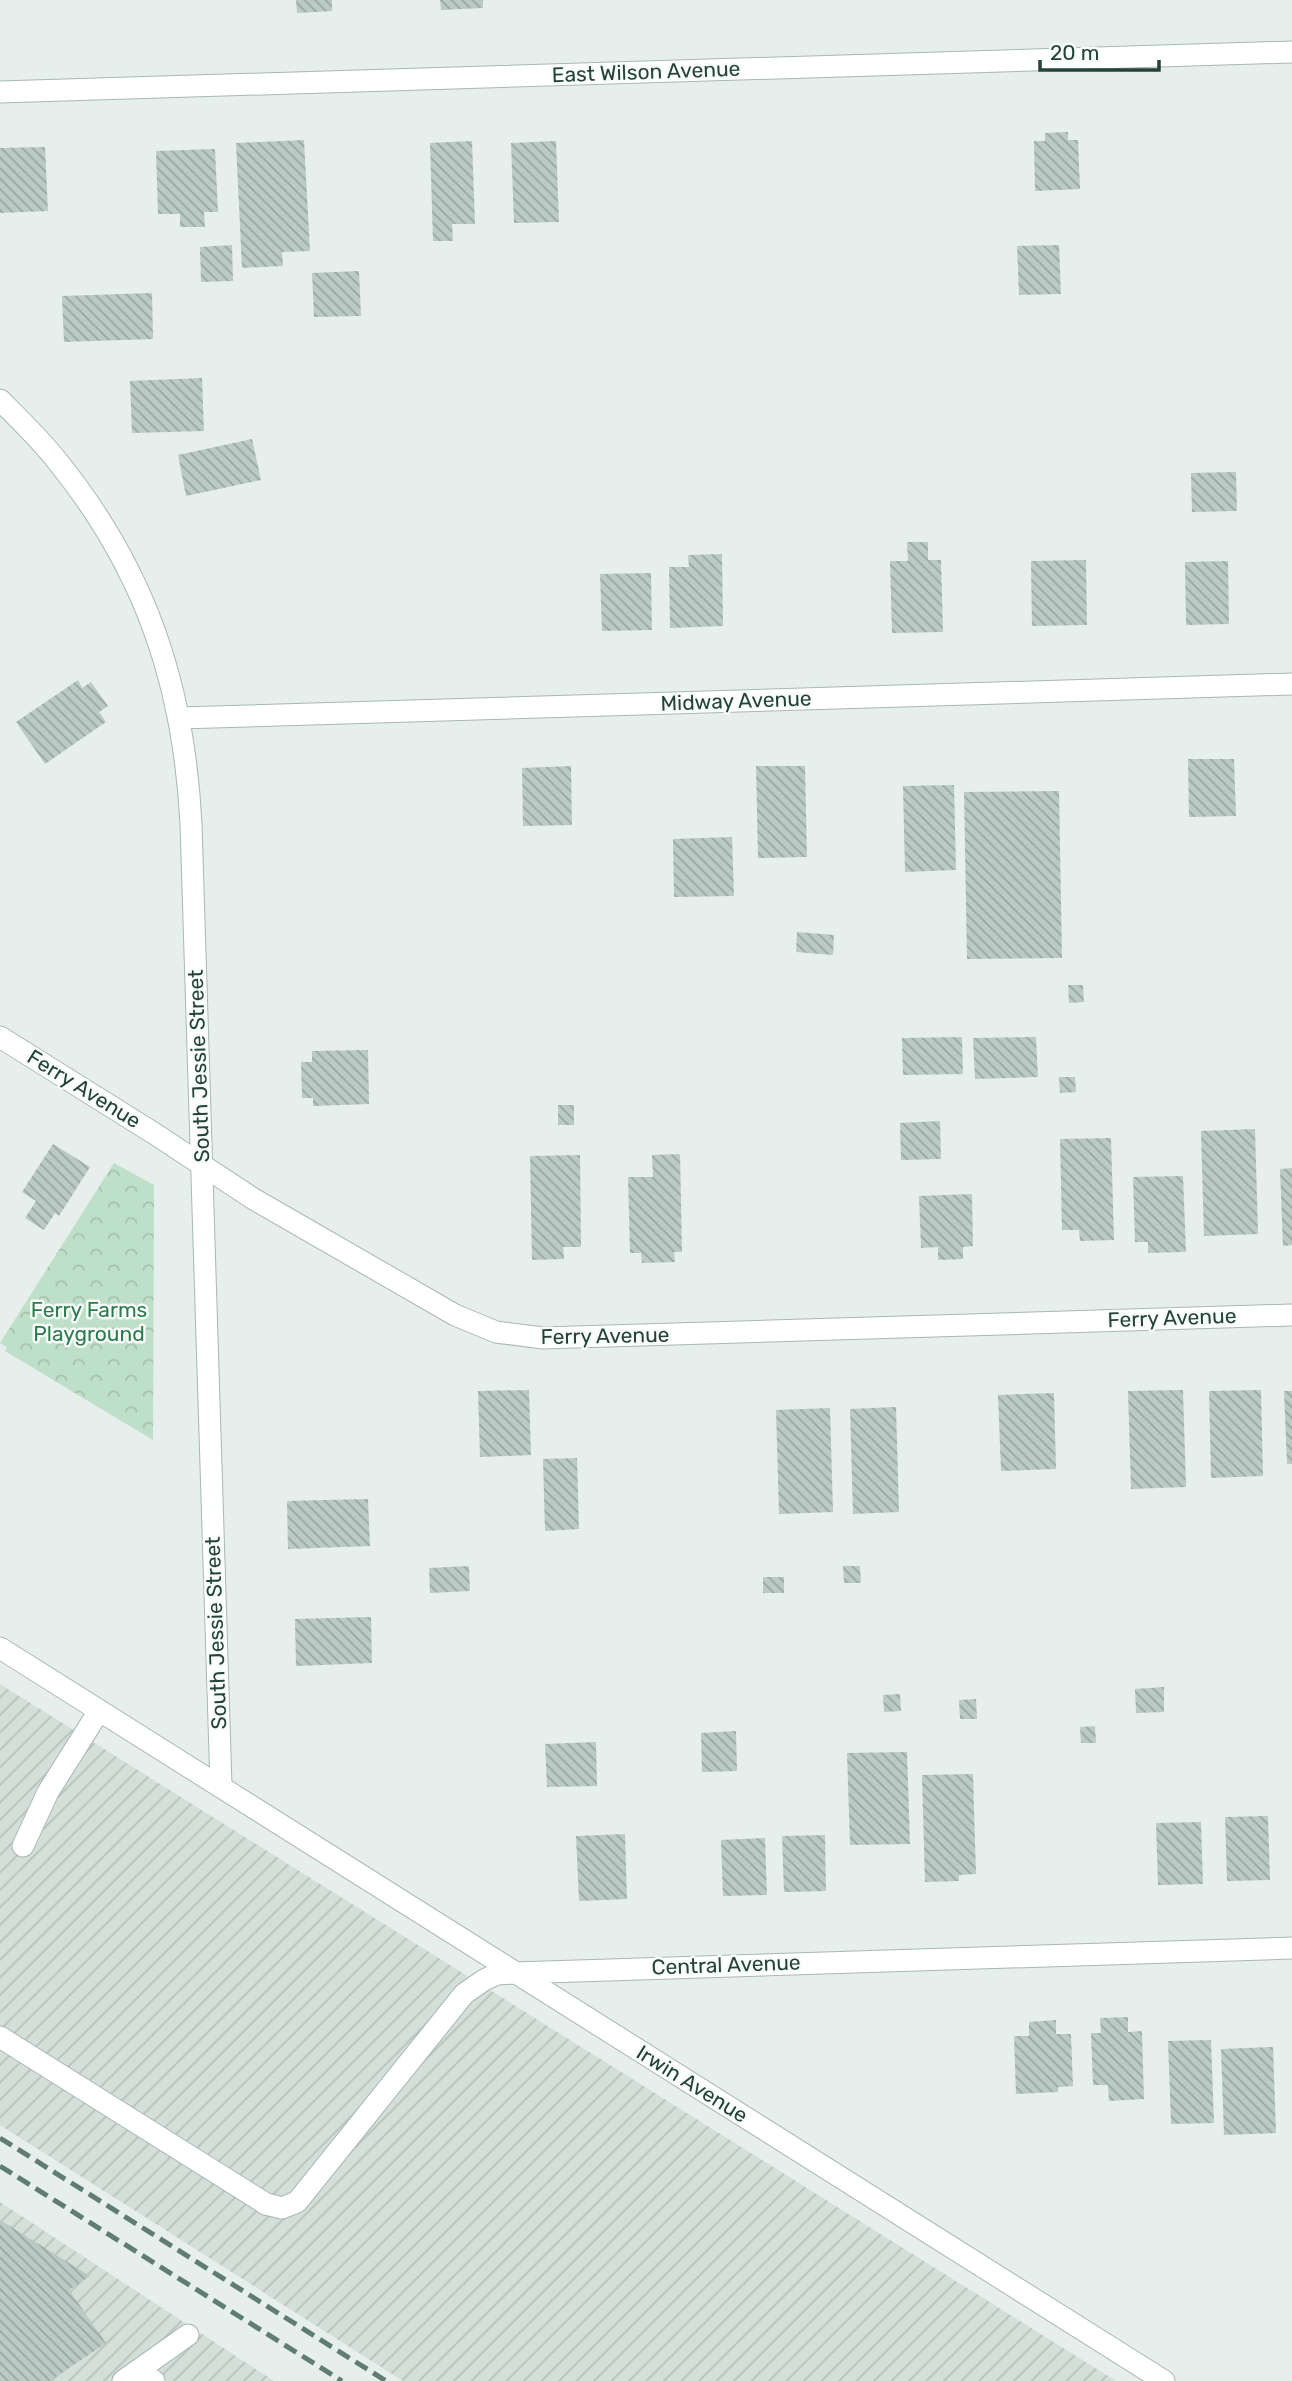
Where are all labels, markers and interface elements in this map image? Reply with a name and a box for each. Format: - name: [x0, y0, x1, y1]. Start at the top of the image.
- scale bar: [1040, 28, 1159, 72]
- text: 20 m: [1050, 40, 1099, 65]
- street label: East Wilson Avenue: [551, 56, 741, 87]
- street label: Midway Avenue: [660, 685, 812, 716]
- street label: South Jessie Street: [183, 969, 214, 1163]
- street label: Ferry Avenue: [23, 1044, 146, 1133]
- park label: Ferry Farms Playground: [31, 1297, 147, 1346]
- street label: Ferry Avenue: [1107, 1303, 1237, 1332]
- street label: Ferry Avenue: [540, 1322, 670, 1349]
- street label: South Jessie Street: [200, 1536, 231, 1730]
- street label: Central Avenue: [651, 1949, 801, 1980]
- street label: Irwin Avenue: [632, 2039, 753, 2128]

